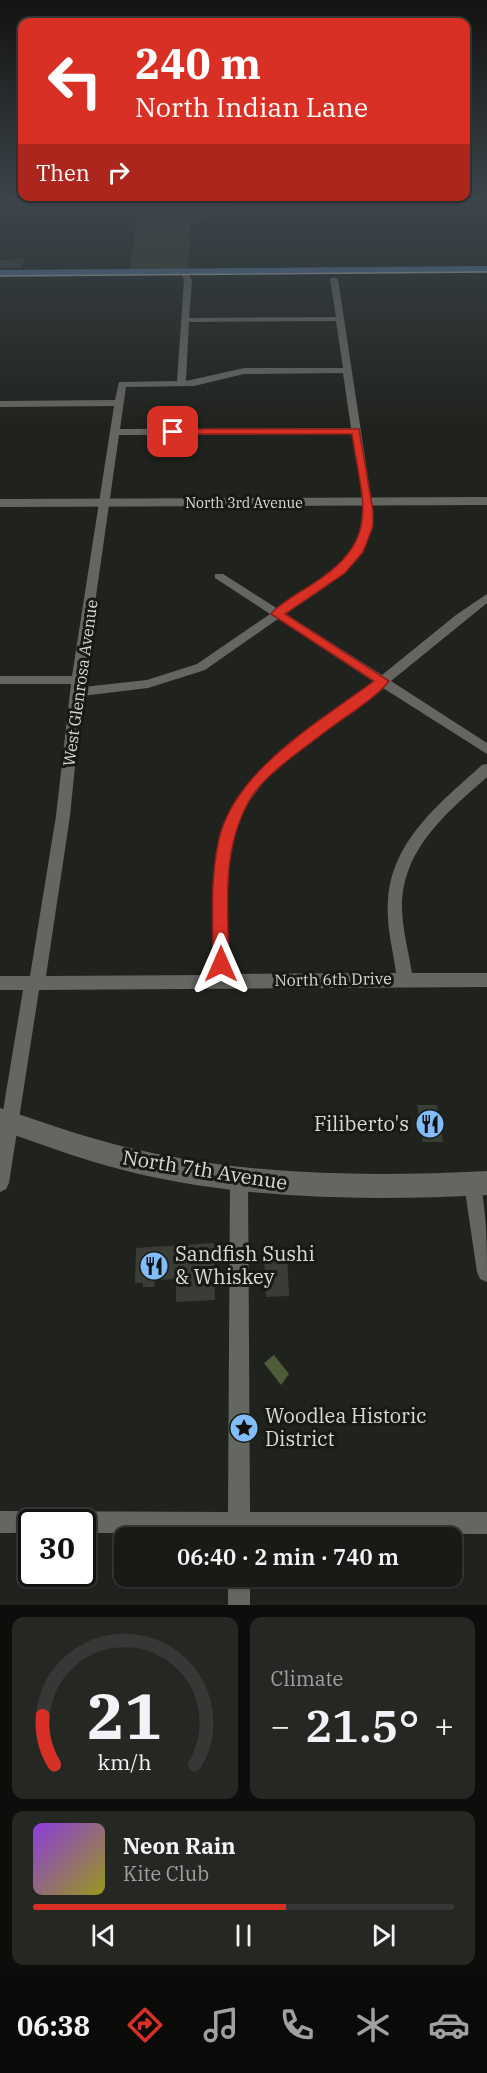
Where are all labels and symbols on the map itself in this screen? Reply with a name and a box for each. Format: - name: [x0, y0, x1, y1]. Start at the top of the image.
- pin: [147, 406, 198, 457]
- street label: North 3rd Avenue: [185, 494, 303, 512]
- street label: West Glenrosa Avenue: [58, 598, 102, 768]
- position arrow: [189, 932, 253, 996]
- street label: North 6th Drive: [274, 968, 392, 990]
- restaurant icon: Filiberto's: [414, 1108, 446, 1140]
- place label: Filiberto's: [314, 1110, 409, 1137]
- street label: North 7th Avenue: [121, 1143, 289, 1196]
- place label: Sandfish Sushi & Whiskey: [175, 1240, 315, 1290]
- restaurant icon: Sandfish Sushi & Whiskey: [138, 1250, 170, 1282]
- place label: Woodlea Historic District: [265, 1402, 427, 1452]
- place icon: Woodlea Historic District: [228, 1412, 260, 1444]
- speed limit sign: 30: [18, 1509, 96, 1587]

